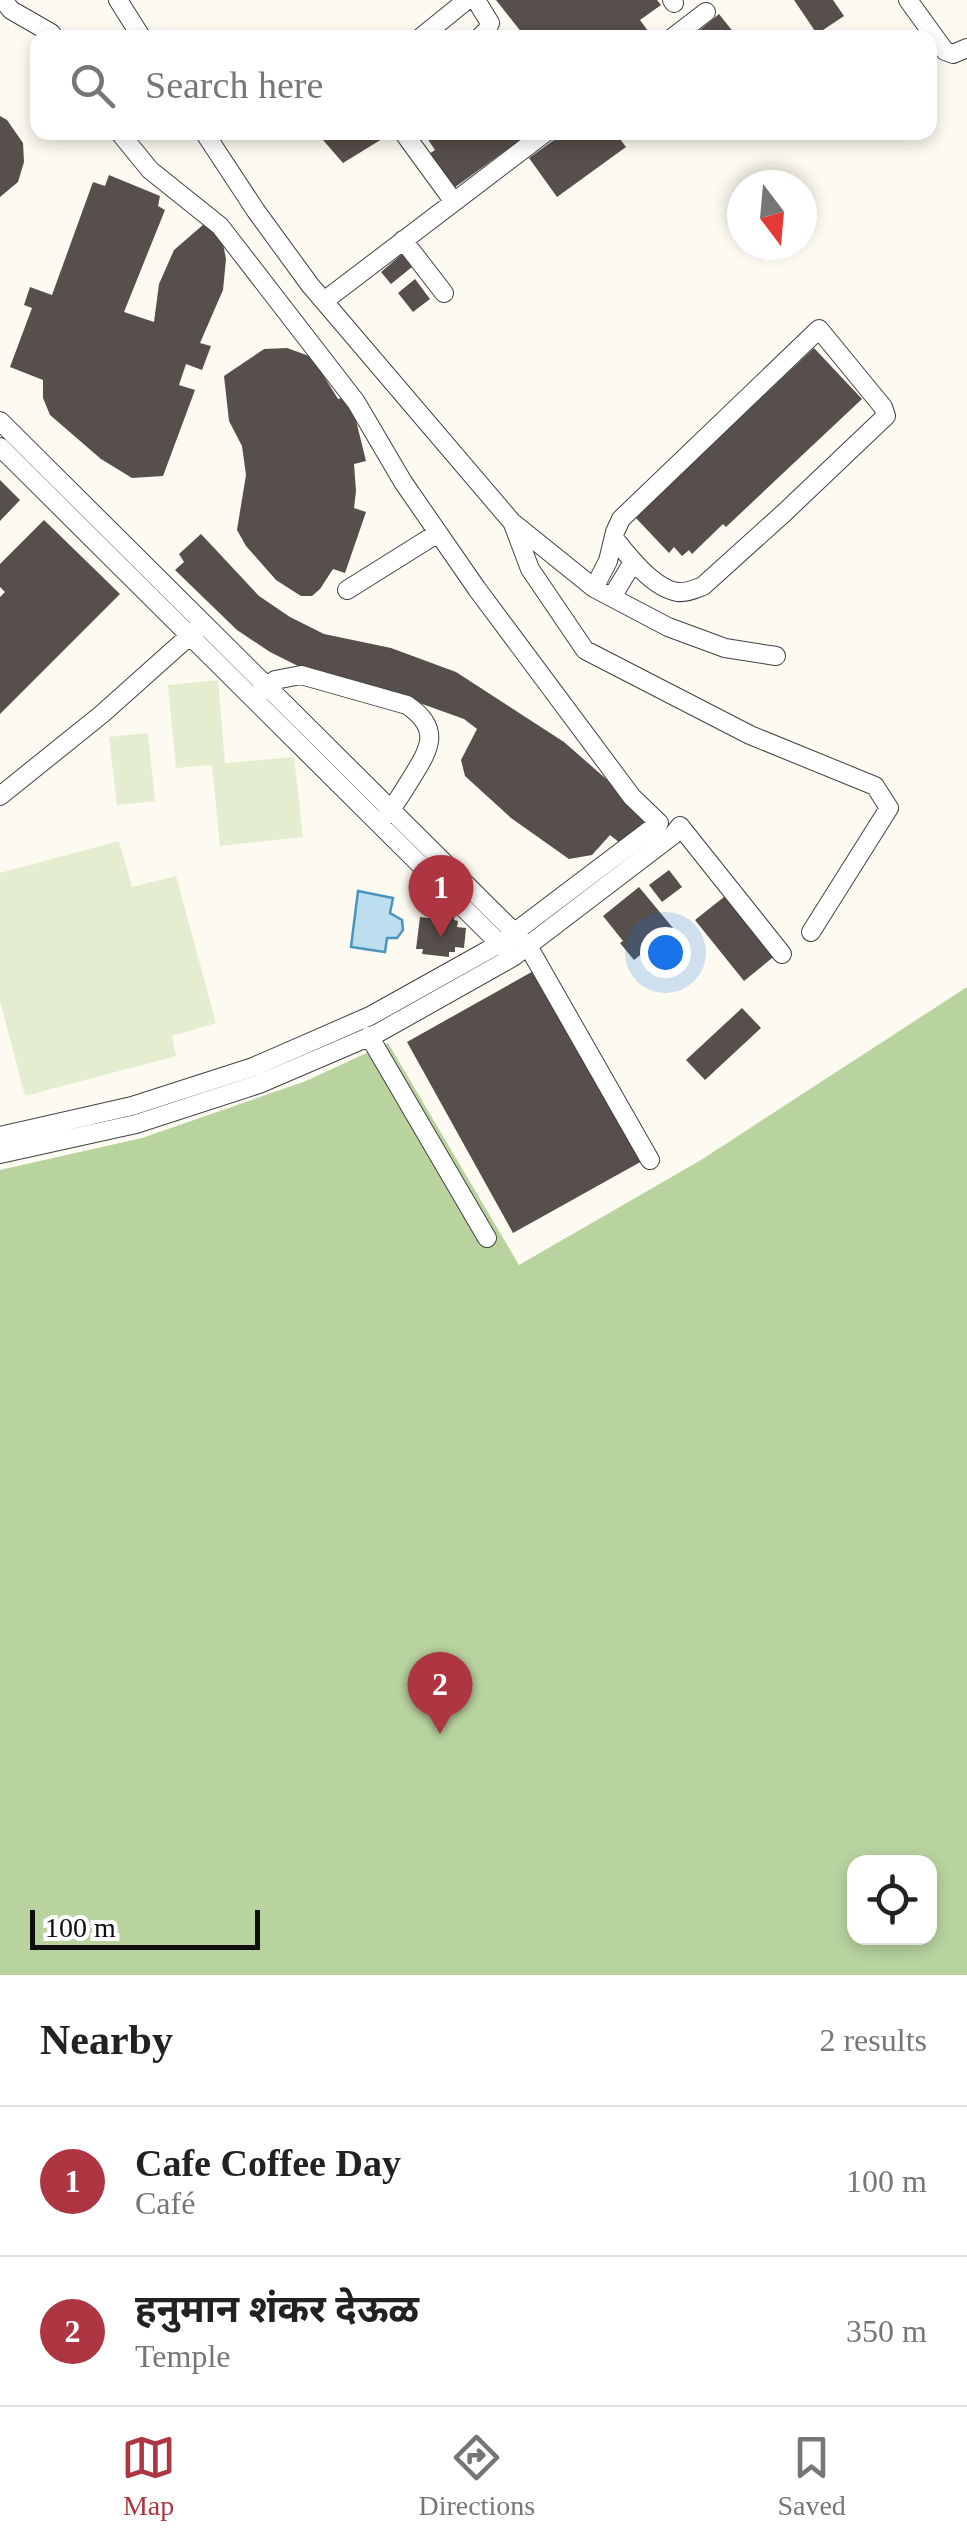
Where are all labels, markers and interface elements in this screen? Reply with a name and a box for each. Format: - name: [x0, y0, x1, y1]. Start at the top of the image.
- search box: [30, 30, 937, 140]
- icon: search: [65, 58, 120, 113]
- text: Search here: [145, 64, 323, 106]
- north arrow: [727, 170, 817, 260]
- pin: 1: [408, 854, 474, 937]
- your location: [640, 927, 691, 978]
- pin: 2: [408, 1652, 472, 1734]
- map controls: [847, 1855, 937, 1945]
- button: locate: [847, 1855, 937, 1945]
- scale bar: [30, 1905, 260, 1950]
- text: 100 m: [45, 1912, 116, 1943]
- text: Nearby: [40, 2017, 173, 2063]
- text: 2 results: [819, 2022, 927, 2058]
- text: Cafe Coffee Day: [135, 2142, 401, 2184]
- text: 1: [65, 2163, 81, 2199]
- text: 100 m: [846, 2163, 927, 2199]
- text: Café: [135, 2185, 195, 2221]
- text: हनुमान शंकर देऊळ: [135, 2288, 419, 2330]
- text: 2: [65, 2313, 81, 2349]
- text: 350 m: [846, 2313, 927, 2349]
- text: Temple: [135, 2338, 231, 2374]
- tab: Map: [121, 2430, 176, 2522]
- tab: Directions: [418, 2430, 535, 2522]
- tab: Saved: [777, 2430, 846, 2522]

